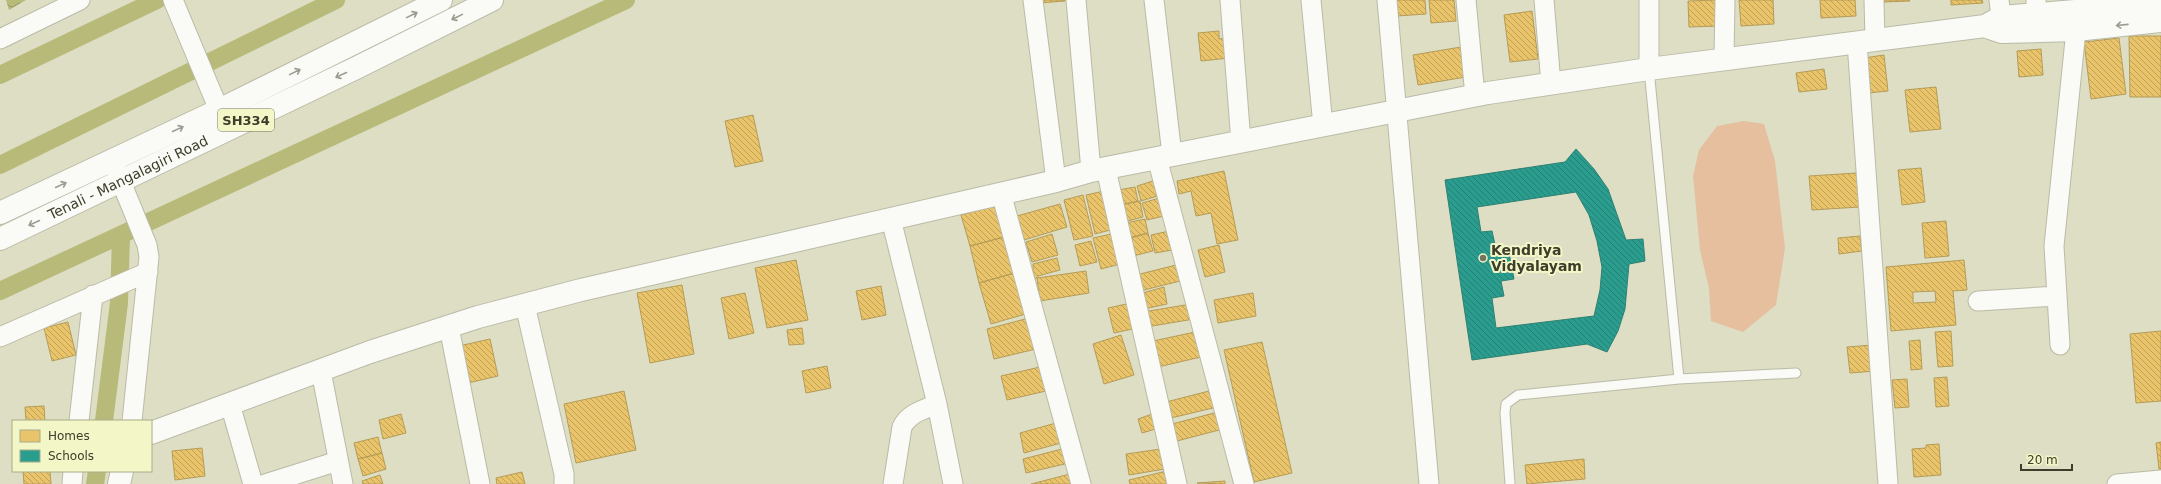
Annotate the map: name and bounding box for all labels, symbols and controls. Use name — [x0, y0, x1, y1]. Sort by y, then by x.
one-way arrow — [405, 11, 417, 18]
one-way arrow — [451, 14, 463, 21]
one-way arrow — [2116, 21, 2129, 29]
one-way arrow — [289, 68, 301, 75]
one-way arrow — [335, 72, 347, 79]
road number: SH334 — [218, 109, 274, 131]
one-way arrow — [172, 125, 184, 132]
street label: Tenali - Mangalagiri Road — [44, 132, 211, 223]
one-way arrow — [54, 181, 66, 188]
one-way arrow — [29, 220, 41, 227]
place label: Kendriya Vidyalayam — [1491, 242, 1582, 274]
marker: Kendriya Vidyalayam — [1478, 253, 1488, 263]
legend — [12, 420, 152, 472]
text: Homes — [48, 429, 90, 443]
scale bar — [2021, 446, 2072, 472]
text: Schools — [48, 449, 94, 463]
text: 20 m — [2027, 453, 2058, 467]

